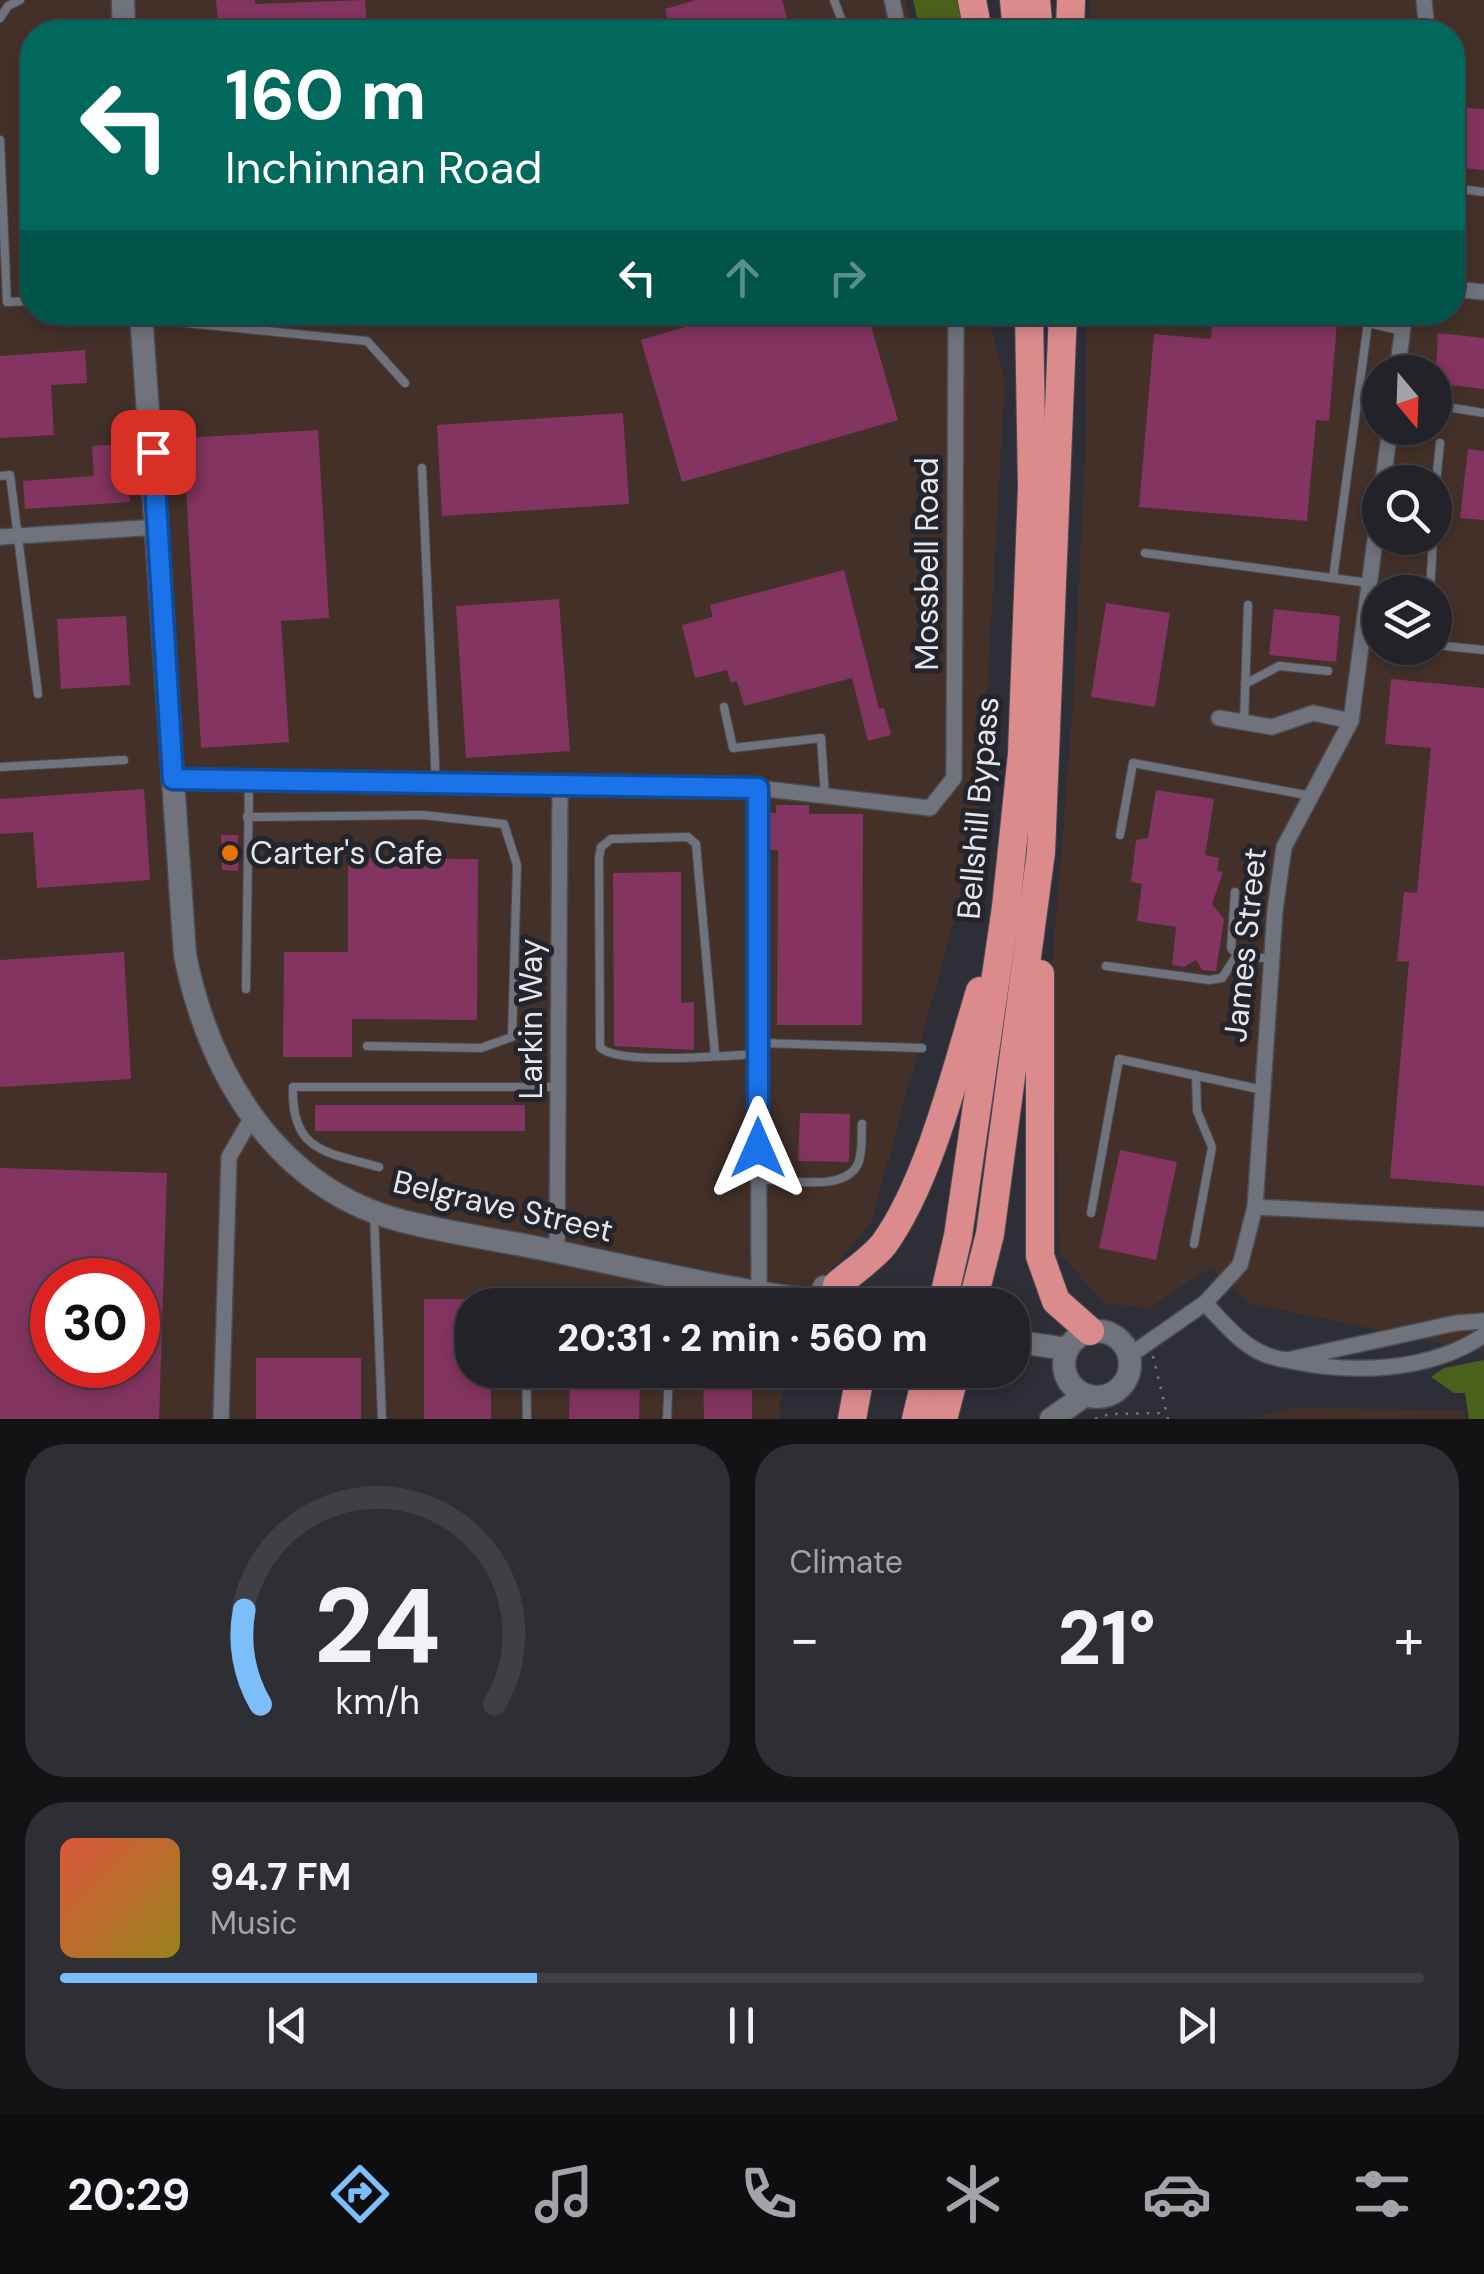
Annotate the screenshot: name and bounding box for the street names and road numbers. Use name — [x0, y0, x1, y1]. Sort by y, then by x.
street label: Mossbell Road — [906, 457, 948, 671]
street label: Bellshill Bypass — [947, 695, 1009, 921]
street label: James Street — [1214, 846, 1276, 1044]
street label: Larkin Way — [510, 938, 552, 1099]
street label: Belgrave Street — [389, 1160, 617, 1252]

